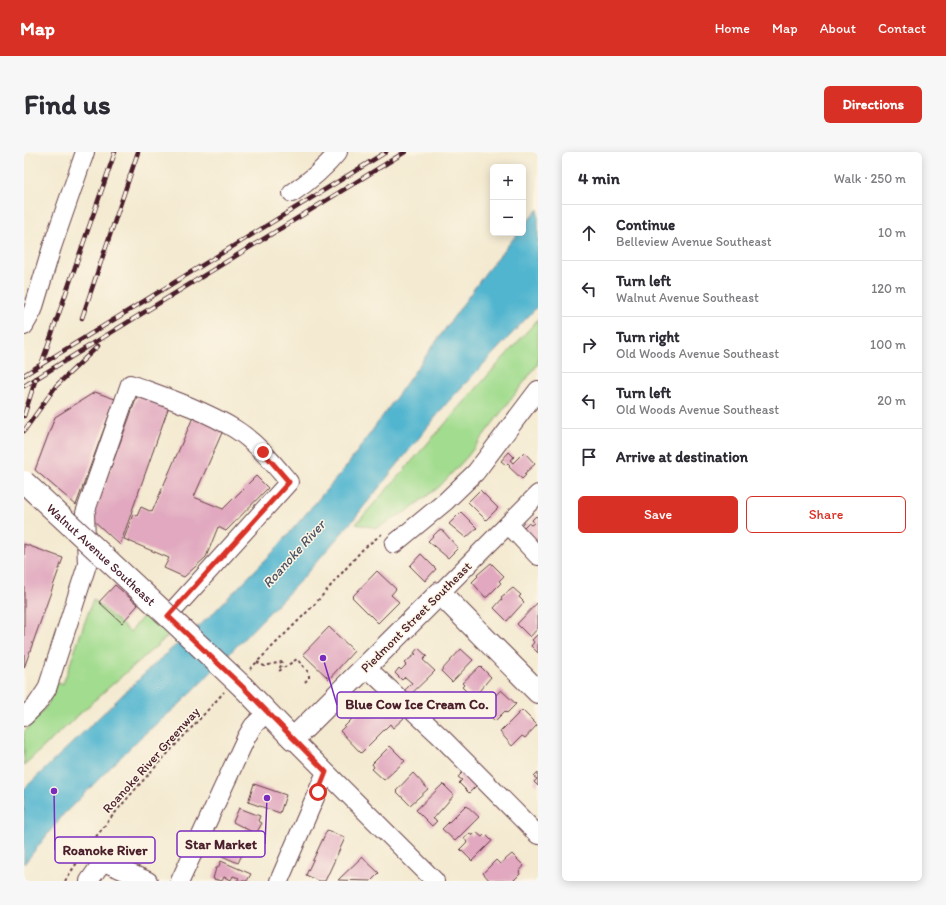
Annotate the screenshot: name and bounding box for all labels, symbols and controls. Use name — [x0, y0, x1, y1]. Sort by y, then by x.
text: Map — [20, 17, 55, 40]
text: Home — [715, 20, 750, 37]
text: Map — [772, 20, 798, 37]
text: About — [820, 20, 856, 37]
text: Contact — [878, 20, 926, 37]
button: Directions — [824, 86, 922, 123]
text: Find us — [24, 87, 111, 121]
map controls — [490, 164, 526, 236]
button: + — [490, 164, 526, 200]
text: 4 min — [578, 168, 620, 188]
text: Walk · 250 m — [834, 171, 906, 186]
button: − — [490, 200, 526, 236]
text: Continue — [616, 216, 675, 234]
icon: ahead — [578, 222, 600, 244]
text: 10 m — [878, 225, 906, 240]
text: Belleview Avenue Southeast — [616, 234, 772, 249]
text: Turn left — [616, 272, 671, 290]
icon: left — [578, 278, 600, 300]
text: 120 m — [871, 281, 906, 296]
text: Walnut Avenue Southeast — [616, 290, 759, 305]
text: Turn right — [616, 328, 680, 346]
icon: right — [578, 334, 600, 356]
text: 100 m — [870, 337, 906, 352]
text: Old Woods Avenue Southeast — [616, 346, 779, 361]
text: Turn left — [616, 384, 671, 402]
icon: left — [578, 390, 600, 412]
text: 20 m — [877, 393, 906, 408]
text: Old Woods Avenue Southeast — [616, 402, 779, 417]
route end — [254, 443, 272, 461]
icon: arrive — [578, 446, 600, 468]
text: Arrive at destination — [616, 448, 748, 466]
button: Save — [578, 496, 738, 533]
button: Share — [746, 496, 906, 533]
street label: Walnut Avenue Southeast — [44, 500, 159, 609]
water label: Roanoke River — [259, 516, 330, 591]
street label: Piedmont Street Southeast — [358, 558, 475, 675]
callout: Blue Cow Ice Cream Co. — [337, 692, 496, 718]
text: Blue Cow Ice Cream Co. — [345, 696, 489, 713]
street label: Roanoke River Greenway — [99, 704, 203, 816]
route start — [309, 783, 327, 801]
callout: Star Market — [177, 831, 265, 857]
text: Star Market — [185, 836, 258, 853]
callout: Roanoke River — [55, 837, 155, 863]
text: Roanoke River — [62, 842, 148, 859]

